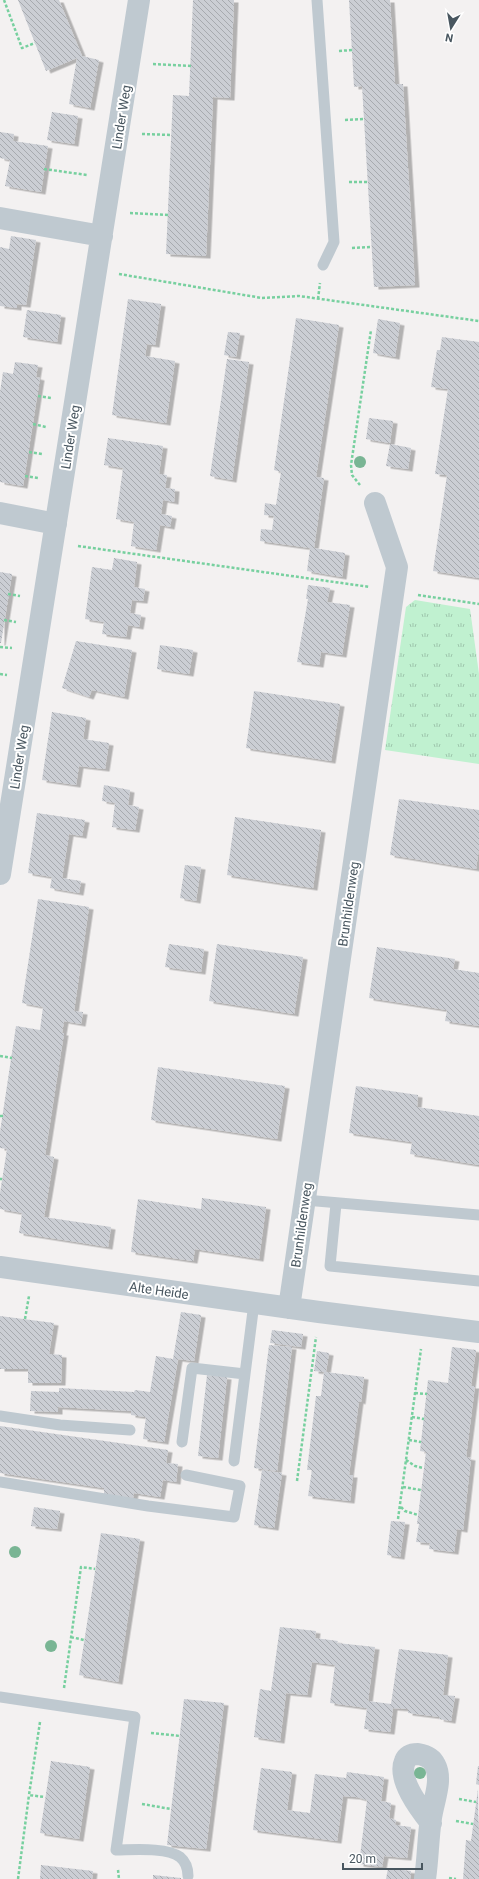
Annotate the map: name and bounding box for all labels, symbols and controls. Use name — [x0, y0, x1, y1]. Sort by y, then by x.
north arrow — [431, 8, 471, 48]
text: N — [444, 30, 454, 44]
street label: Linder Weg — [109, 84, 134, 150]
street label: Linder Weg — [58, 404, 83, 470]
street label: Linder Weg — [7, 724, 32, 790]
street label: Brunhildenweg — [335, 861, 362, 948]
street label: Brunhildenweg — [288, 1182, 315, 1269]
street label: Alte Heide — [128, 1279, 190, 1302]
scale bar — [343, 1845, 422, 1871]
text: 20 m — [349, 1852, 376, 1866]

